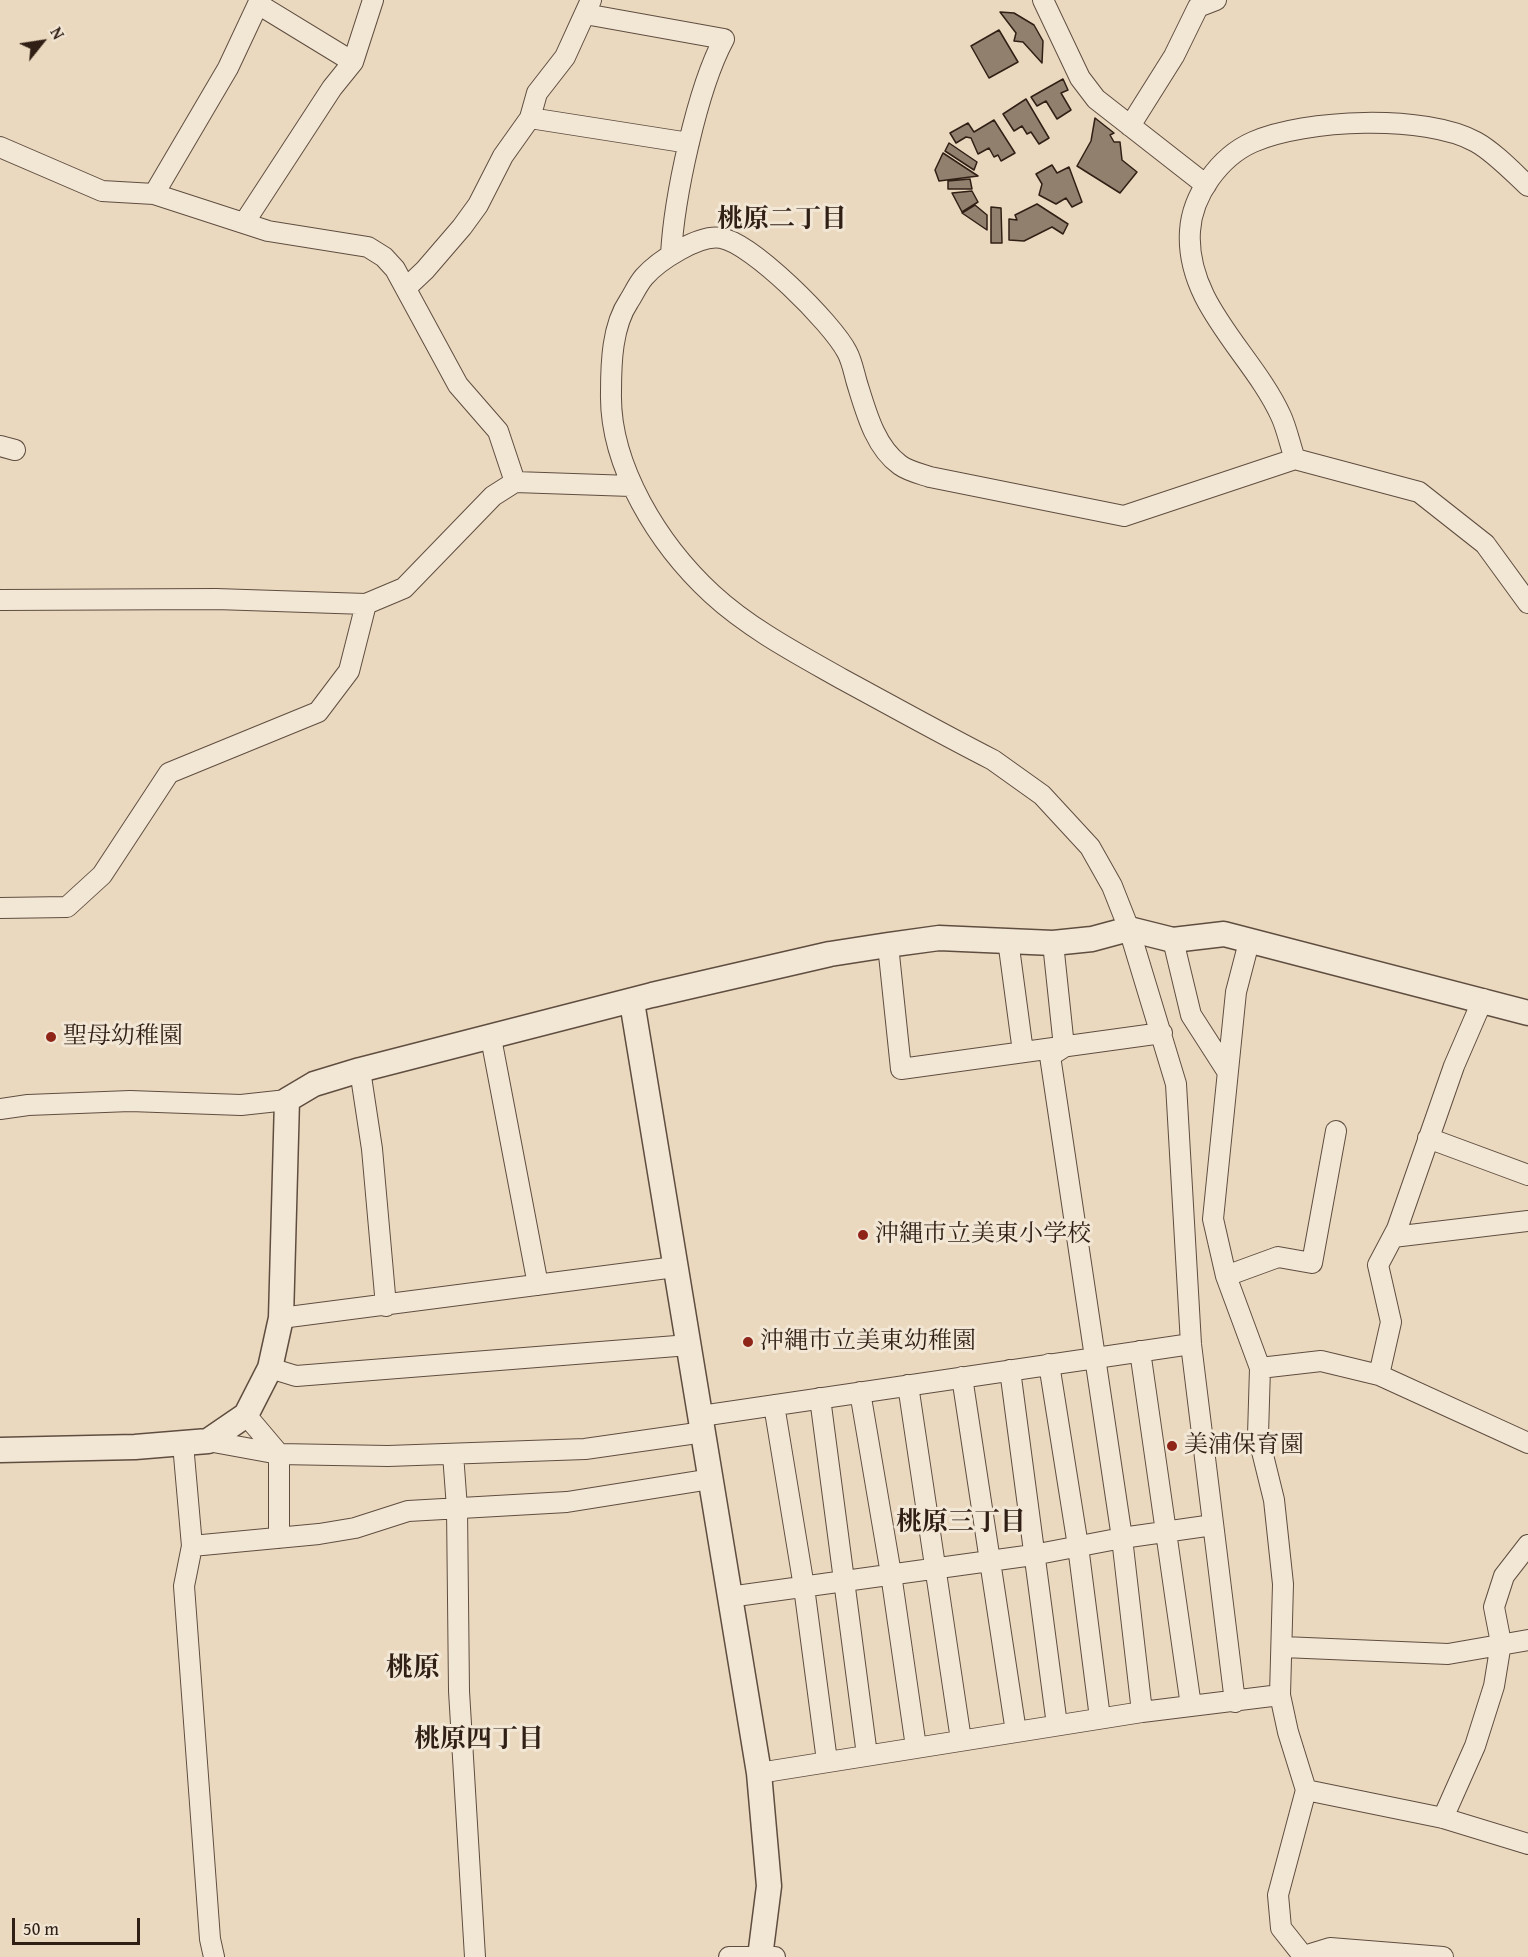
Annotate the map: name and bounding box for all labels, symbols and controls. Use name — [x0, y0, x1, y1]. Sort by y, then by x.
north arrow — [12, 12, 72, 72]
text: N — [45, 22, 71, 44]
district label: 桃原二丁目 — [717, 204, 847, 236]
place label: 聖母幼稚園 — [63, 1023, 183, 1051]
marker: 聖母幼稚園 — [44, 1030, 58, 1044]
place label: 沖縄市立美東小学校 — [875, 1221, 1091, 1249]
marker: 沖縄市立美東小学校 — [856, 1228, 870, 1242]
place label: 沖縄市立美東幼稚園 — [760, 1328, 976, 1356]
marker: 沖縄市立美東幼稚園 — [741, 1335, 755, 1349]
place label: 美浦保育園 — [1184, 1432, 1304, 1460]
marker: 美浦保育園 — [1165, 1439, 1179, 1453]
district label: 桃原三丁目 — [896, 1507, 1026, 1539]
district label: 桃原 — [386, 1653, 440, 1685]
district label: 桃原四丁目 — [414, 1724, 544, 1756]
scale bar — [15, 1906, 142, 1944]
text: 50 m — [23, 1915, 59, 1942]

